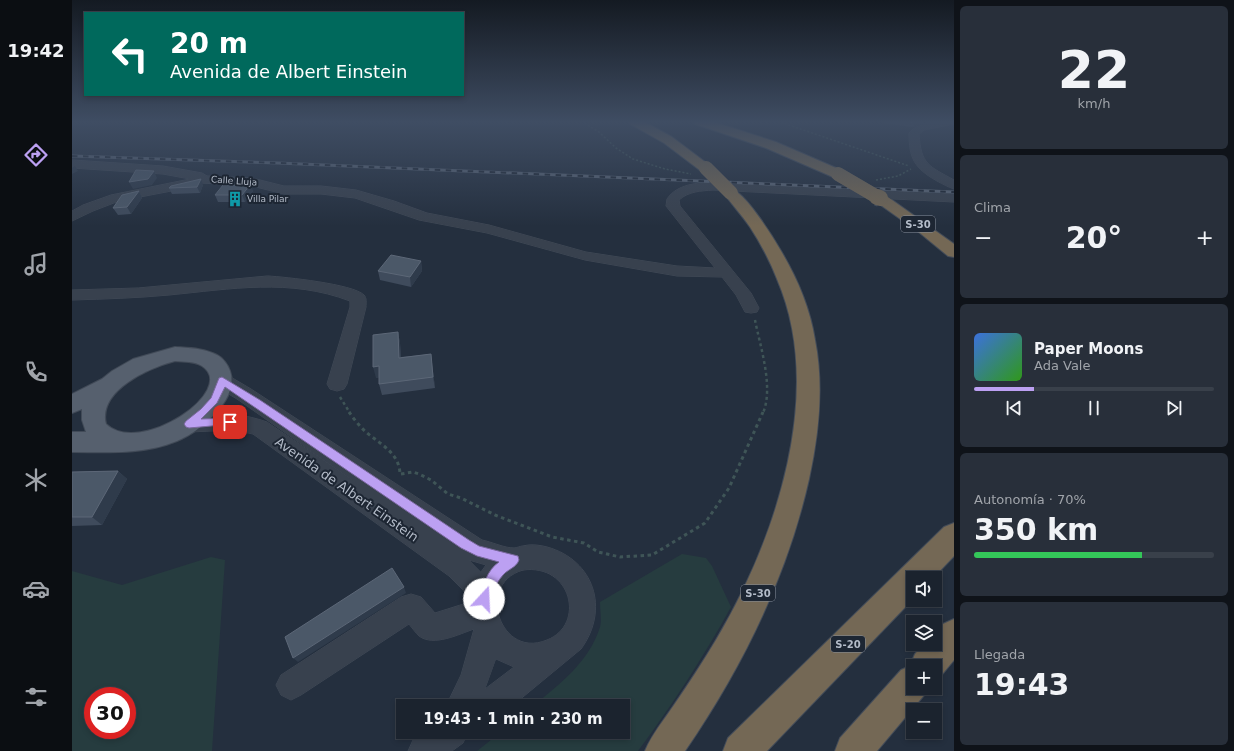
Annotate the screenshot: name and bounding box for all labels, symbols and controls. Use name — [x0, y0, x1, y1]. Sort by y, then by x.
text: 20 m — [170, 27, 248, 60]
icon: left — [104, 28, 156, 80]
text: 19:42 — [7, 40, 65, 61]
text: 22 — [1058, 40, 1130, 100]
text: Avenida de Albert Einstein — [170, 61, 408, 82]
text: km/h — [1078, 96, 1110, 111]
icon: directions — [22, 141, 50, 169]
street label: Calle Lluja — [210, 174, 258, 188]
building icon: Villa Pilar — [226, 190, 244, 208]
place label: Villa Pilar — [247, 194, 289, 204]
text: Clima — [974, 200, 1011, 215]
road number: S-30 — [901, 216, 935, 232]
text: 20° — [1066, 220, 1122, 255]
text: − — [974, 225, 992, 250]
text: + — [1196, 225, 1214, 250]
icon: music — [22, 250, 50, 278]
text: Paper Moons — [1034, 340, 1143, 358]
icon: phone — [22, 358, 50, 386]
text: Ada Vale — [1034, 358, 1090, 373]
icon: previous — [1003, 397, 1025, 419]
icon: pause — [1083, 397, 1105, 419]
icon: next — [1163, 397, 1185, 419]
pin — [213, 405, 247, 439]
icon: arrive — [219, 411, 241, 433]
street label: Avenida de Albert Einstein — [272, 434, 421, 545]
icon: climate — [22, 466, 50, 494]
text: Autonomía · 70% — [974, 492, 1086, 507]
text: 350 km — [974, 512, 1098, 547]
map controls — [906, 571, 942, 739]
button: sound — [906, 571, 942, 607]
icon: car — [22, 575, 50, 603]
position arrow — [463, 578, 505, 620]
road number: S-30 — [741, 585, 775, 601]
button: layers — [906, 615, 942, 651]
road number: S-20 — [831, 636, 865, 652]
text: Llegada — [974, 647, 1025, 662]
button: + — [906, 659, 942, 695]
text: 19:43 — [974, 667, 1070, 702]
icon: filters — [22, 683, 50, 711]
speed limit sign: 30 — [84, 687, 136, 739]
button: − — [906, 703, 942, 739]
text: 19:43 · 1 min · 230 m — [423, 710, 603, 728]

